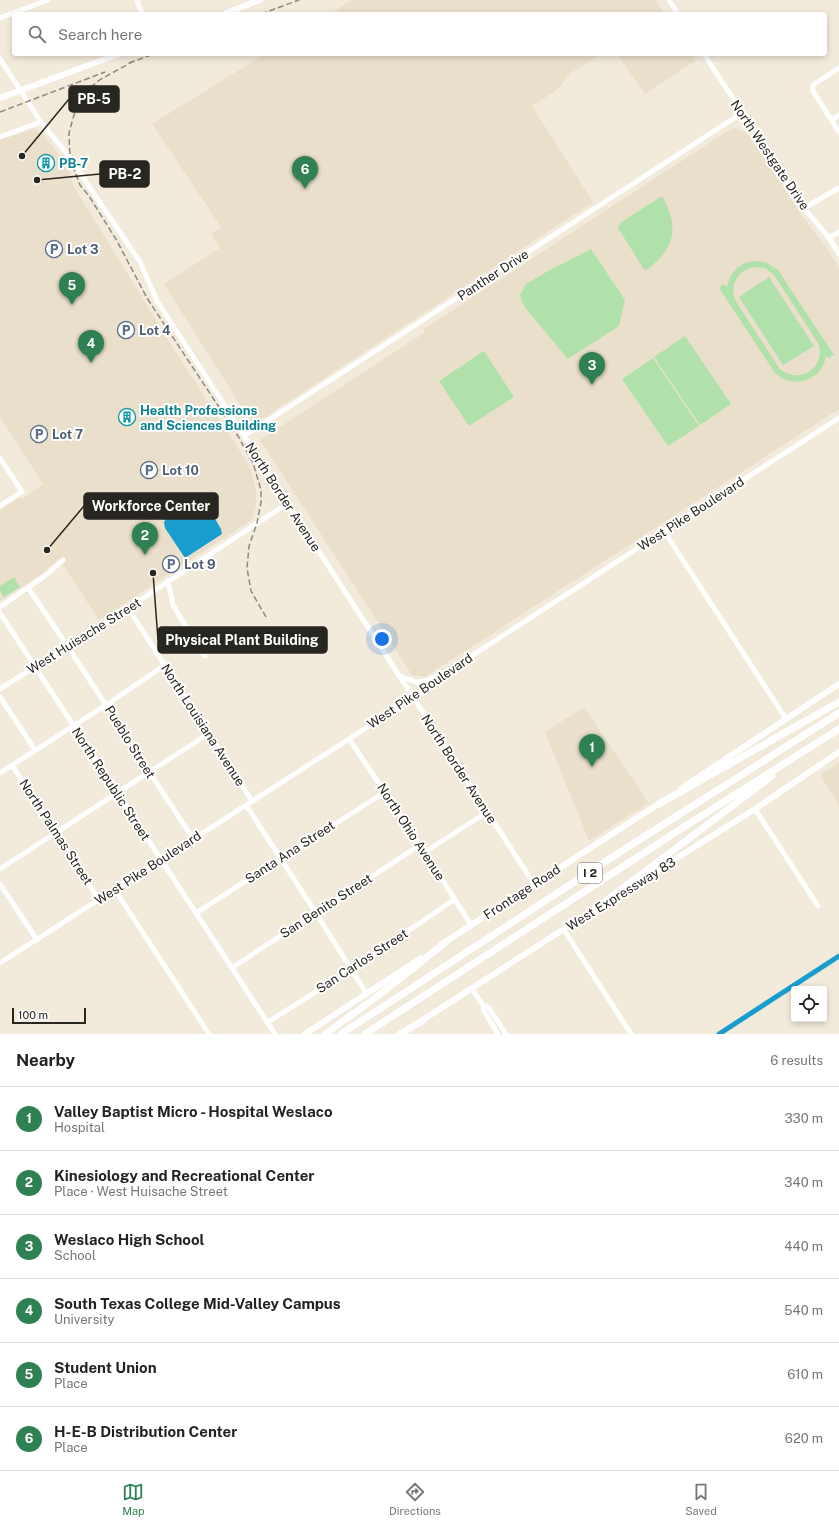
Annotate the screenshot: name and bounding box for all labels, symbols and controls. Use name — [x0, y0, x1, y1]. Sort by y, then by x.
search box — [12, 12, 827, 56]
icon: search — [26, 23, 48, 45]
text: Search here — [58, 26, 142, 43]
callout: PB-5 — [69, 86, 119, 112]
text: PB-5 — [77, 91, 111, 107]
street label: North Westgate Drive — [728, 97, 812, 213]
building icon: PB-7 — [36, 153, 56, 173]
place label: PB-7 — [59, 156, 88, 171]
pin: 6 — [292, 156, 318, 189]
callout: PB-2 — [100, 161, 149, 187]
text: PB-2 — [108, 166, 142, 182]
parking icon: Lot 3 — [44, 239, 64, 259]
place label: Lot 3 — [67, 242, 99, 257]
street label: Panther Drive — [455, 246, 531, 304]
pin: 5 — [59, 272, 85, 305]
parking icon: Lot 4 — [116, 320, 136, 340]
place label: Lot 4 — [139, 323, 171, 338]
pin: 4 — [78, 330, 104, 363]
pin: 3 — [579, 352, 605, 385]
place label: Health Professions and Sciences Building — [140, 403, 276, 433]
building icon: Health Professions and Sciences Building — [117, 407, 137, 427]
parking icon: Lot 7 — [29, 424, 49, 444]
place label: Lot 7 — [52, 427, 83, 442]
street label: North Border Avenue — [242, 440, 324, 554]
parking icon: Lot 10 — [139, 460, 159, 480]
place label: Lot 10 — [162, 463, 199, 478]
street label: West Pike Boulevard — [635, 474, 747, 554]
callout: Workforce Center — [84, 493, 218, 519]
text: Workforce Center — [92, 498, 211, 514]
pin: 2 — [132, 522, 158, 555]
parking icon: Lot 9 — [161, 554, 181, 574]
place label: Lot 9 — [184, 557, 216, 572]
street label: West Huisache Street — [24, 595, 144, 677]
callout: Physical Plant Building — [158, 627, 327, 653]
your location — [372, 629, 392, 649]
text: Physical Plant Building — [165, 632, 319, 648]
street label: West Pike Boulevard — [365, 650, 475, 732]
street label: North Louisiana Avenue — [158, 661, 248, 789]
street label: Pueblo Street — [102, 703, 158, 781]
street label: North Border Avenue — [418, 712, 500, 826]
street label: North Republic Street — [69, 725, 153, 843]
pin: 1 — [579, 734, 605, 767]
street label: North Palmas Street — [16, 776, 96, 888]
street label: North Ohio Avenue — [374, 781, 448, 883]
street label: Santa Ana Street — [243, 818, 337, 886]
street label: West Pike Boulevard — [92, 828, 204, 908]
street label: West Expressway 83 — [564, 854, 678, 934]
street label: Frontage Road — [481, 862, 563, 922]
road number: I 2 — [578, 863, 602, 883]
street label: San Benito Street — [277, 871, 375, 941]
street label: San Carlos Street — [313, 926, 411, 996]
map controls — [791, 986, 827, 1022]
button: locate — [791, 986, 827, 1022]
scale bar — [12, 1006, 86, 1025]
text: 100 m — [18, 1009, 48, 1021]
text: Nearby — [16, 1050, 75, 1070]
text: 6 results — [770, 1053, 823, 1068]
text: Valley Baptist Micro - Hospital Weslaco — [54, 1103, 333, 1120]
text: 1 — [26, 1111, 32, 1126]
text: 330 m — [784, 1111, 823, 1126]
text: Hospital — [54, 1120, 105, 1135]
text: Kinesiology and Recreational Center — [54, 1167, 314, 1184]
text: 2 — [25, 1175, 33, 1190]
text: 340 m — [784, 1175, 823, 1190]
text: Place · West Huisache Street — [54, 1184, 228, 1199]
text: Weslaco High School — [54, 1231, 204, 1248]
text: 3 — [25, 1239, 33, 1254]
text: 440 m — [784, 1239, 823, 1254]
text: School — [54, 1248, 96, 1263]
text: South Texas College Mid-Valley Campus — [54, 1295, 341, 1312]
text: 4 — [25, 1303, 33, 1318]
text: 540 m — [784, 1303, 823, 1318]
text: University — [54, 1312, 114, 1327]
text: Student Union — [54, 1359, 157, 1376]
text: 5 — [25, 1367, 33, 1382]
text: 610 m — [787, 1367, 823, 1382]
text: Place — [54, 1376, 88, 1391]
text: H-E-B Distribution Center — [54, 1423, 237, 1440]
text: 6 — [25, 1431, 33, 1446]
text: 620 m — [785, 1431, 823, 1446]
text: Place — [54, 1440, 88, 1455]
tab: Map — [122, 1481, 145, 1517]
tab: Directions — [389, 1481, 441, 1517]
tab: Saved — [685, 1481, 717, 1517]

